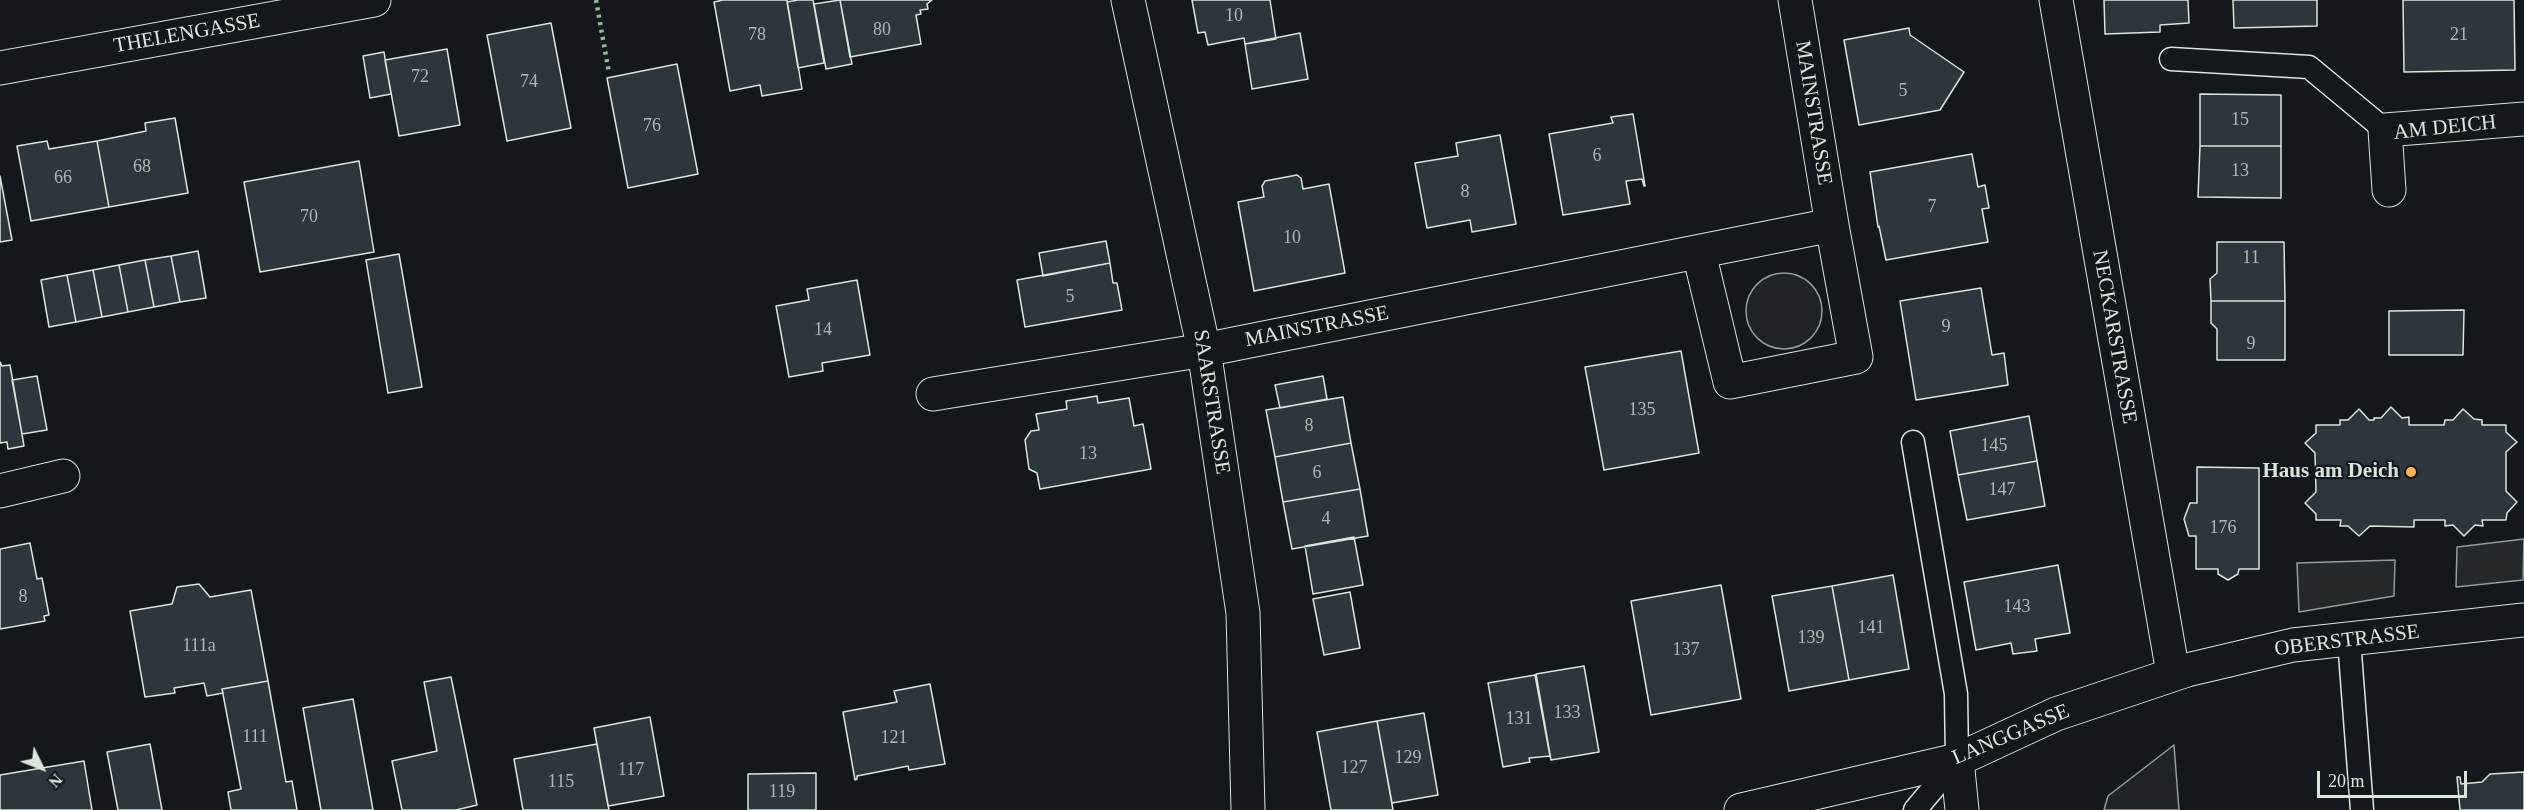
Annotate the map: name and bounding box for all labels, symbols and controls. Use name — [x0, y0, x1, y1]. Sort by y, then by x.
house number: 10 — [1225, 5, 1243, 27]
street label: THELENGASSE — [112, 9, 262, 59]
house number: 80 — [873, 19, 891, 41]
house number: 78 — [748, 24, 766, 46]
house number: 21 — [2450, 24, 2468, 46]
street label: MAINSTRASSE — [1789, 39, 1837, 187]
house number: 72 — [411, 66, 429, 88]
house number: 74 — [520, 71, 538, 93]
house number: 5 — [1898, 80, 1908, 102]
house number: 15 — [2231, 109, 2249, 131]
street label: AM DEICH — [2392, 110, 2498, 146]
house number: 76 — [643, 115, 661, 137]
house number: 6 — [1592, 145, 1602, 167]
house number: 68 — [133, 156, 151, 178]
house number: 13 — [2231, 160, 2249, 182]
house number: 66 — [54, 167, 72, 189]
house number: 8 — [1460, 181, 1470, 203]
house number: 7 — [1928, 196, 1936, 218]
house number: 70 — [300, 206, 318, 228]
house number: 10 — [1283, 227, 1301, 249]
house number: 11 — [2242, 247, 2260, 269]
street label: NECKARSTRASSE — [2086, 248, 2142, 426]
house number: 5 — [1066, 286, 1074, 308]
street label: MAINSTRASSE — [1243, 301, 1391, 353]
house number: 9 — [1942, 316, 1950, 338]
house number: 14 — [814, 319, 832, 341]
street label: SAARSTRASSE — [1187, 328, 1235, 476]
house number: 9 — [2246, 333, 2256, 355]
house number: 135 — [1628, 399, 1656, 421]
house number: 8 — [1304, 415, 1314, 437]
house number: 145 — [1980, 435, 2008, 457]
house number: 13 — [1079, 443, 1097, 465]
place label: Haus am Deich — [2262, 459, 2399, 485]
house number: 6 — [1312, 462, 1322, 484]
marker: Haus am Deich — [2404, 465, 2418, 479]
house number: 147 — [1988, 479, 2016, 501]
house number: 4 — [1322, 508, 1330, 530]
house number: 176 — [2210, 517, 2236, 539]
house number: 8 — [18, 586, 28, 608]
house number: 143 — [2004, 596, 2030, 618]
house number: 141 — [1858, 617, 1884, 639]
street label: OBERSTRASSE — [2273, 620, 2421, 662]
house number: 139 — [1798, 627, 1824, 649]
house number: 111a — [182, 635, 216, 657]
house number: 137 — [1672, 639, 1700, 661]
street label: LANGGASSE — [1949, 699, 2073, 771]
house number: 133 — [1554, 702, 1580, 724]
house number: 131 — [1506, 708, 1532, 730]
house number: 111 — [242, 726, 268, 748]
house number: 121 — [880, 727, 908, 749]
north arrow — [12, 738, 72, 798]
house number: 129 — [1394, 747, 1422, 769]
house number: 127 — [1340, 757, 1368, 779]
house number: 117 — [618, 759, 644, 781]
scale bar — [2320, 759, 2470, 797]
text: N — [45, 771, 66, 791]
house number: 115 — [548, 771, 574, 793]
text: 20 m — [2328, 771, 2365, 791]
house number: 119 — [769, 781, 795, 803]

